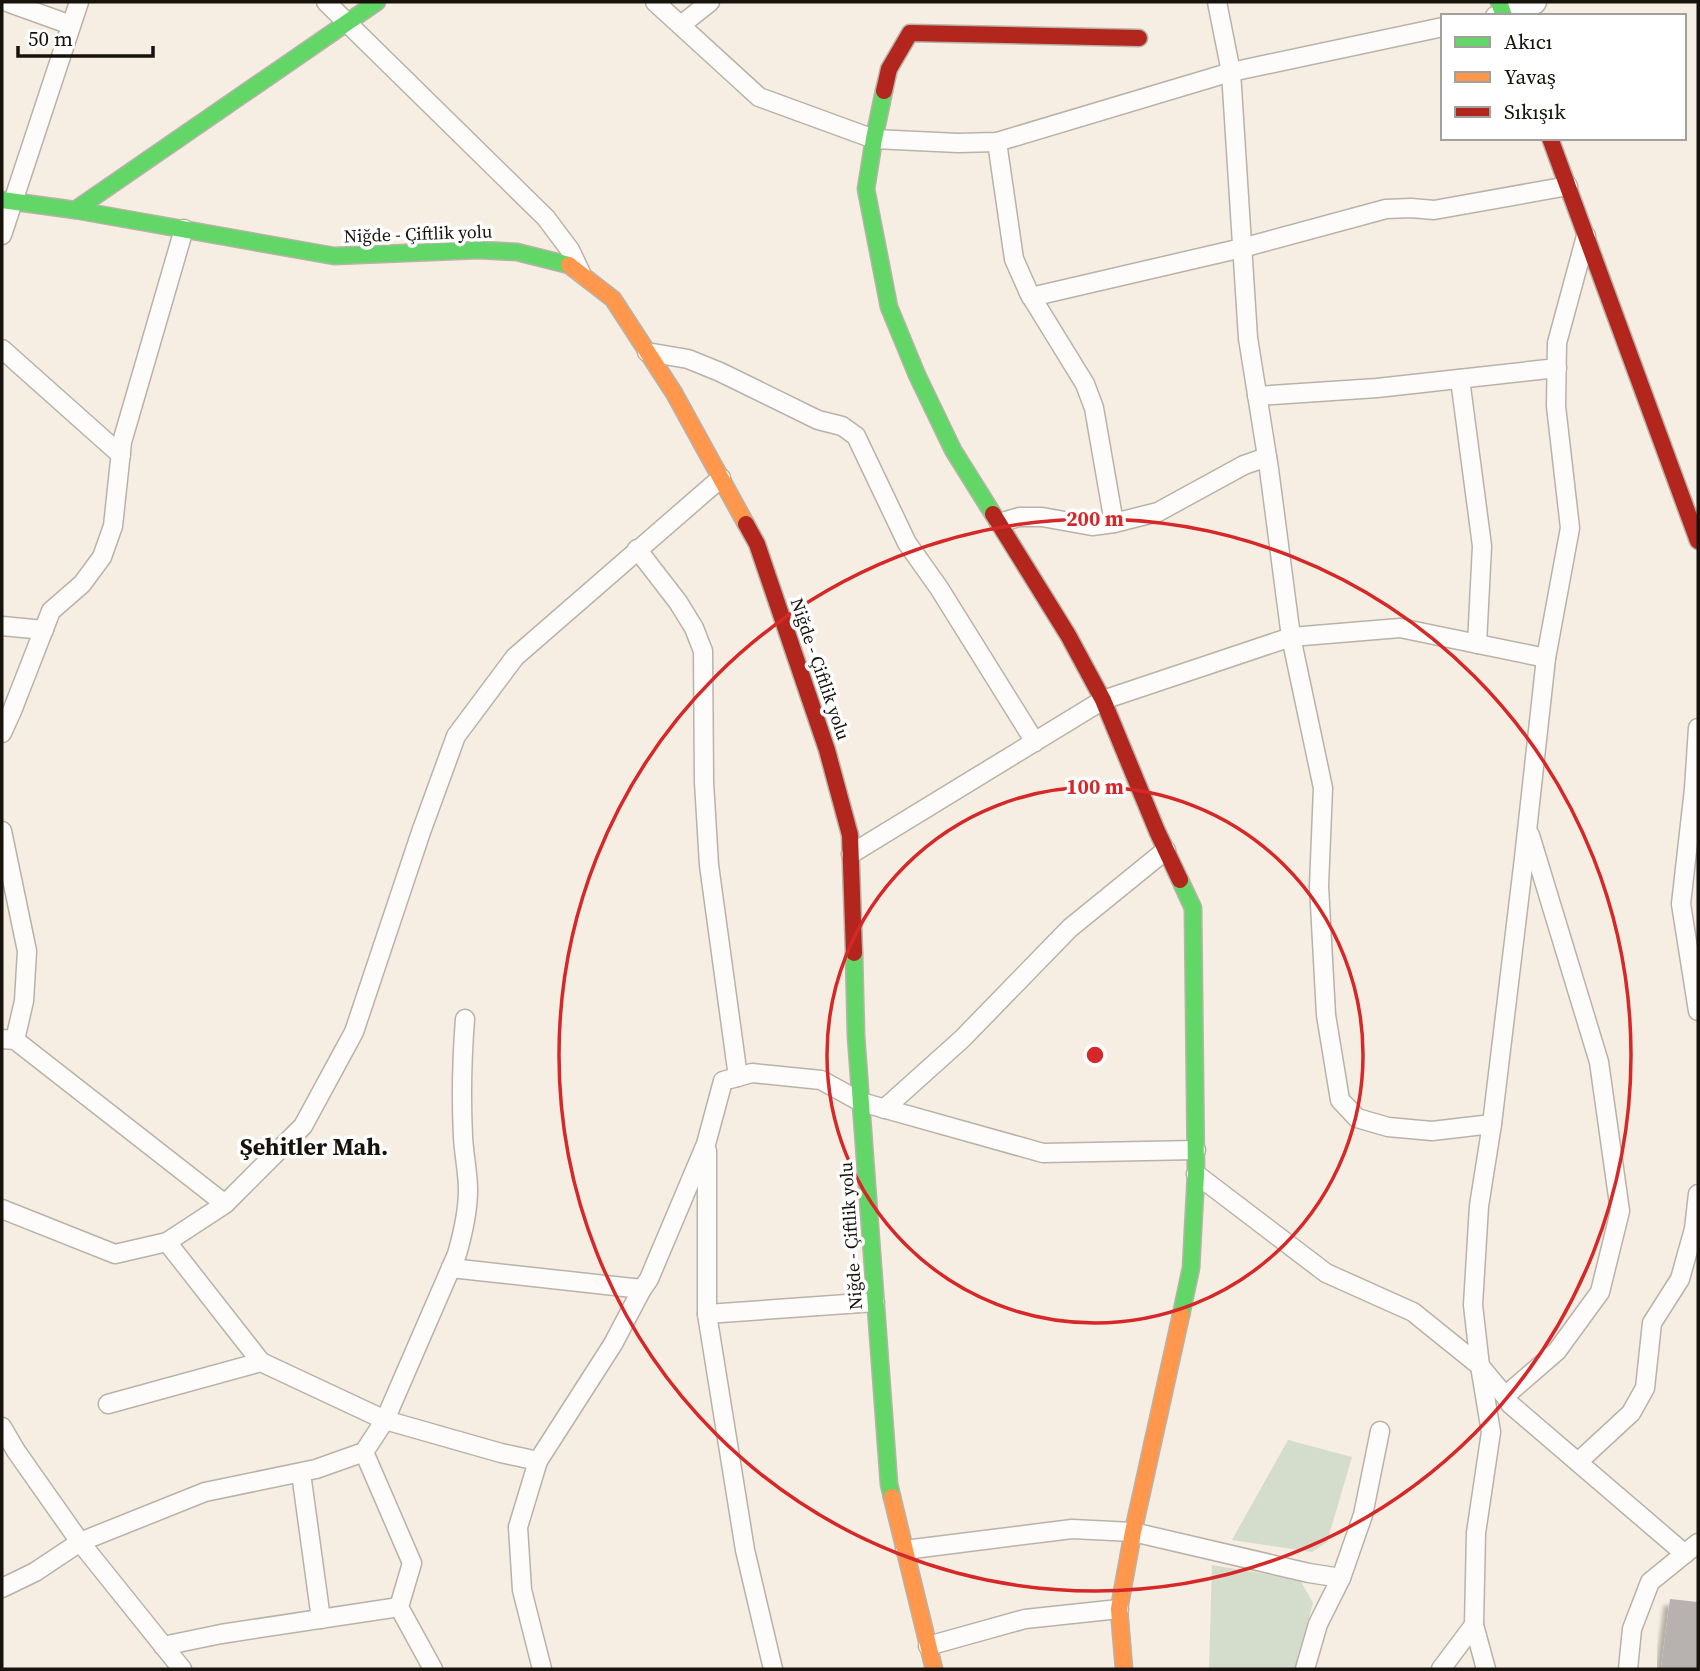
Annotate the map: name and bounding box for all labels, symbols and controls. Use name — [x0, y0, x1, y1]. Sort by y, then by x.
scale bar — [18, 14, 152, 58]
legend — [1441, 14, 1686, 140]
text: 50 m — [28, 24, 73, 53]
text: Akıcı — [1504, 27, 1552, 56]
text: Yavaş — [1504, 62, 1556, 91]
text: Sıkışık — [1504, 97, 1566, 126]
street label: Niğde - Çiftlik yolu — [343, 218, 493, 249]
text: 200 m — [1066, 504, 1124, 533]
street label: Niğde - Çiftlik yolu — [784, 595, 856, 743]
text: 100 m — [1066, 772, 1124, 801]
centre of rings — [1083, 1043, 1107, 1067]
district label: Şehitler Mah. — [240, 1130, 388, 1163]
street label: Niğde - Çiftlik yolu — [833, 1161, 868, 1311]

